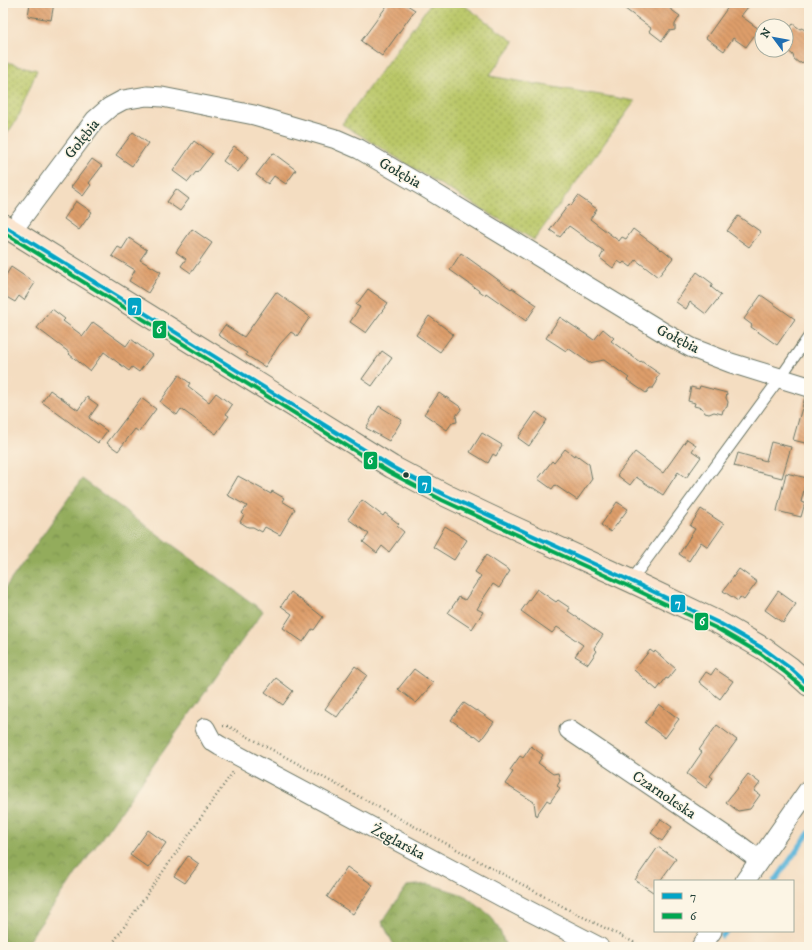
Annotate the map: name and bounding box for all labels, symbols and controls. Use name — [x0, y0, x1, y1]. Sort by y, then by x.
north arrow — [754, 18, 794, 58]
text: N — [758, 26, 775, 41]
street label: Gołębia — [60, 115, 104, 163]
street label: Gołębia — [375, 153, 425, 193]
line badge: 7 — [127, 297, 142, 316]
text: 7 — [132, 301, 138, 315]
line badge: 6 — [152, 320, 167, 339]
street label: Gołębia — [653, 320, 703, 358]
text: 6 — [156, 323, 163, 337]
line badge: 6 — [363, 451, 378, 470]
text: 6 — [367, 454, 374, 468]
unlabelled marker — [401, 470, 411, 480]
line badge: 7 — [417, 475, 432, 494]
text: 7 — [422, 478, 428, 492]
line badge: 7 — [670, 594, 686, 613]
text: 7 — [675, 597, 681, 611]
line badge: 6 — [694, 612, 709, 631]
text: 6 — [699, 615, 706, 629]
street label: Czarnoleska — [628, 767, 700, 824]
street label: Żeglarska — [368, 820, 429, 864]
legend — [654, 880, 794, 932]
text: 7 — [690, 889, 696, 904]
text: 6 — [690, 909, 697, 924]

